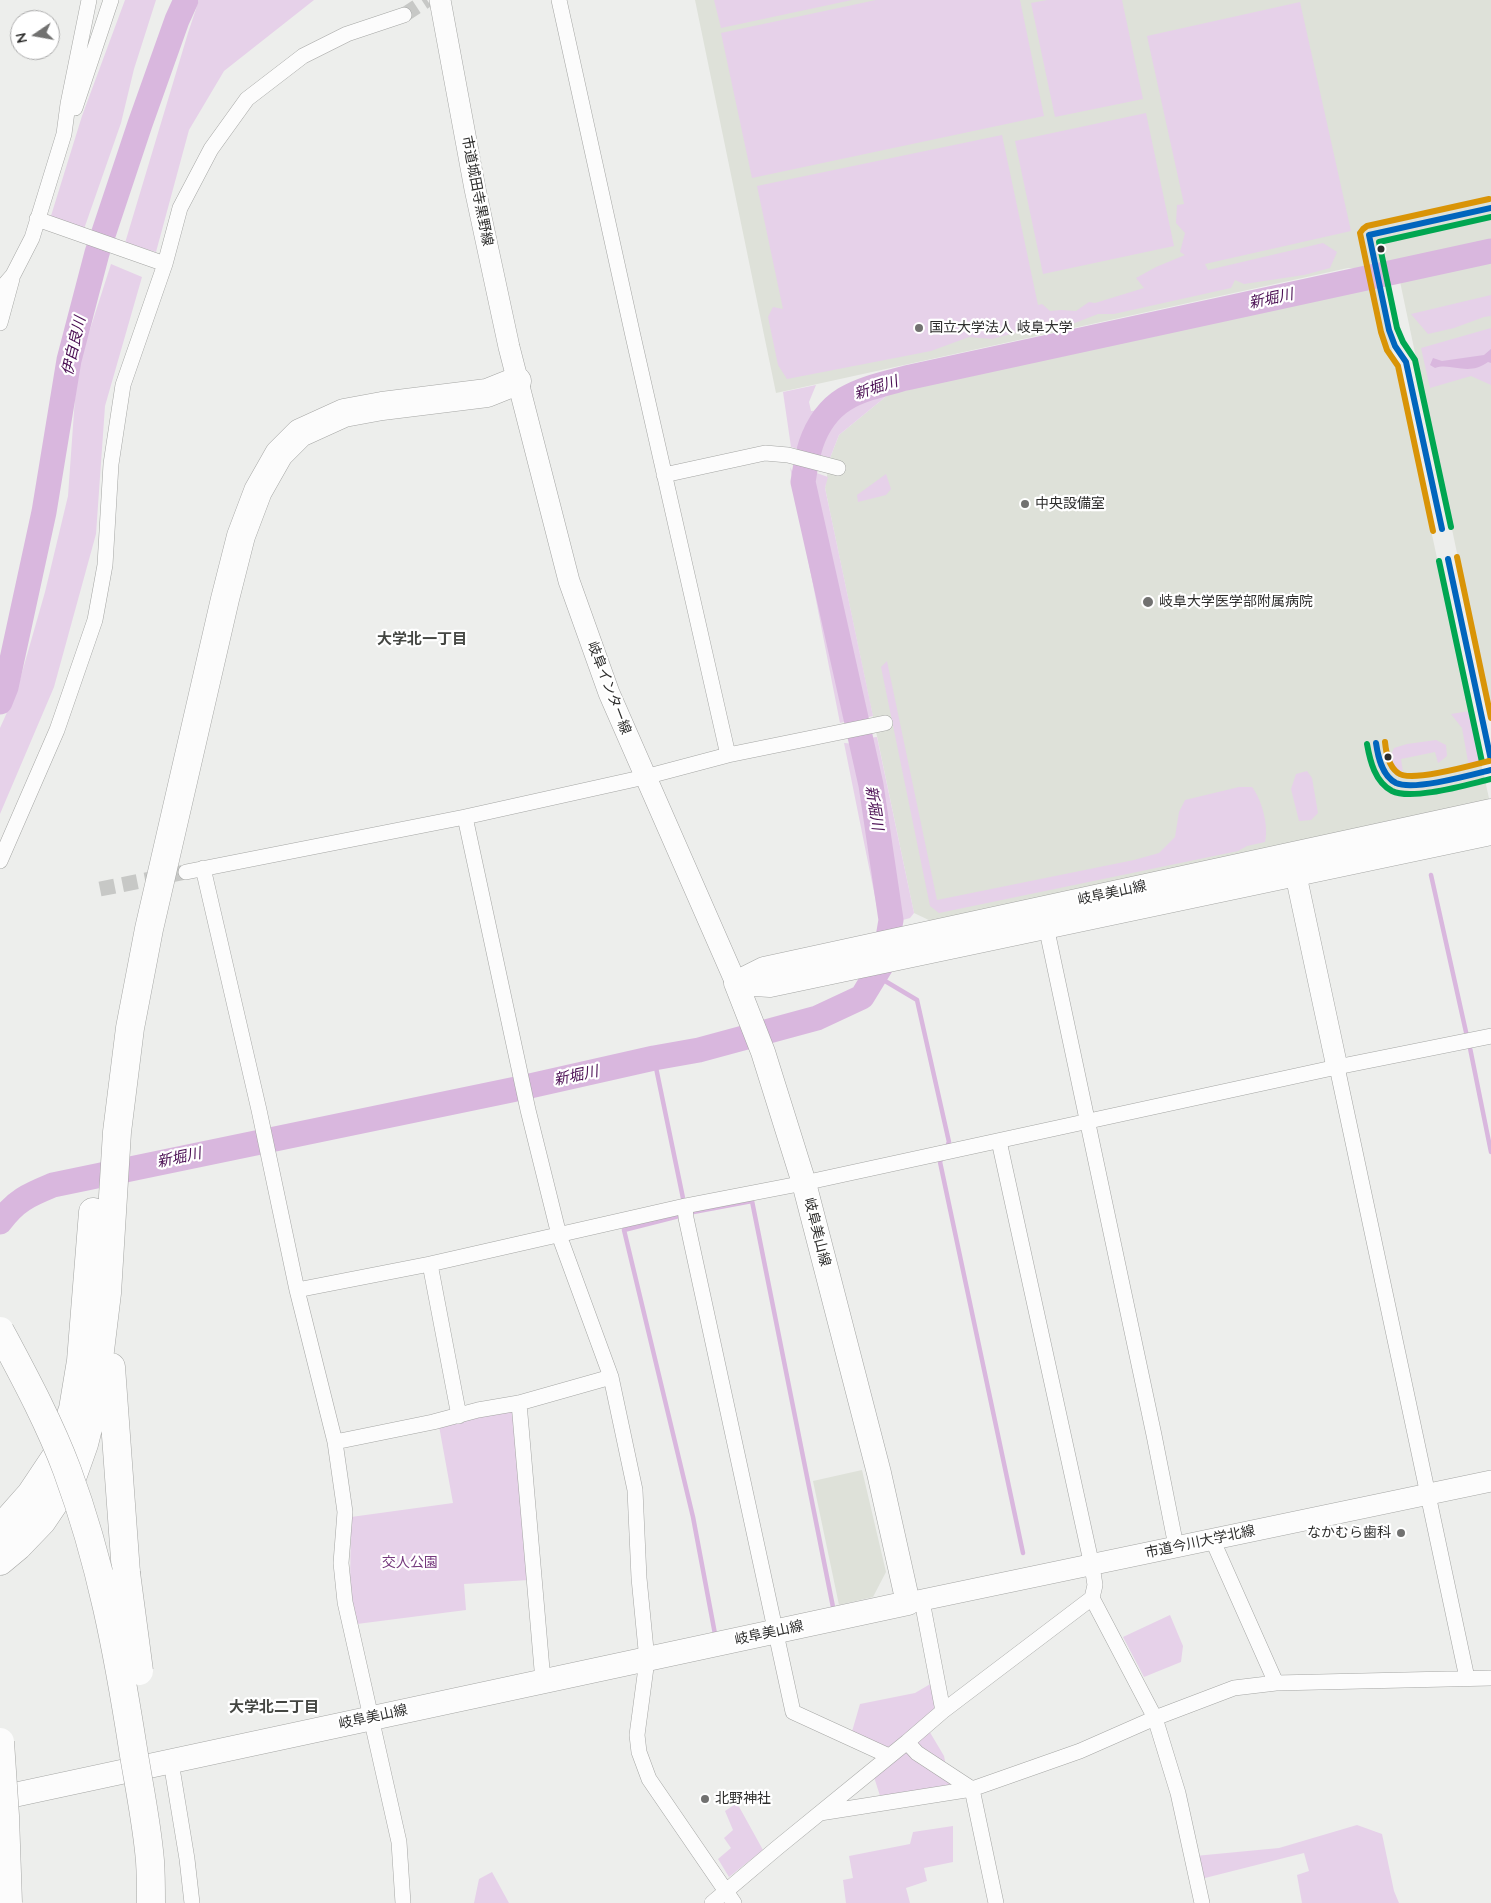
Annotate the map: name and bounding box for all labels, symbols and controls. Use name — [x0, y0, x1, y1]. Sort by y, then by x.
north arrow — [10, 10, 60, 60]
text: N — [11, 31, 31, 45]
street label: 市道城田寺黒野線 — [458, 134, 496, 248]
unlabelled marker — [1376, 244, 1386, 254]
water label: 新堀川 — [1247, 286, 1295, 312]
water label: 伊自良川 — [58, 315, 90, 377]
place label: 国立大学法人 岐阜大学 — [929, 320, 1073, 336]
marker: 国立大学法人 岐阜大学 — [913, 322, 925, 334]
water label: 新堀川 — [852, 372, 900, 404]
place label: 中央設備室 — [1035, 496, 1105, 512]
marker: 中央設備室 — [1019, 498, 1031, 510]
place label: 岐阜大学医学部附属病院 — [1159, 594, 1313, 610]
marker: 岐阜大学医学部附属病院 — [1141, 595, 1155, 609]
district label: 大学北一丁目 — [377, 630, 467, 648]
street label: 岐阜インター線 — [584, 639, 634, 737]
unlabelled marker — [1383, 752, 1393, 762]
water label: 新堀川 — [862, 784, 886, 832]
street label: 岐阜美山線 — [1076, 878, 1148, 908]
water label: 新堀川 — [552, 1063, 600, 1089]
water label: 新堀川 — [155, 1145, 203, 1171]
street label: 岐阜美山線 — [800, 1196, 834, 1268]
street label: 市道今川大学北線 — [1143, 1522, 1257, 1562]
place label: なかむら歯科 — [1307, 1525, 1391, 1541]
marker: なかむら歯科 — [1395, 1527, 1407, 1539]
park label: 交人公園 — [382, 1555, 438, 1571]
street label: 岐阜美山線 — [733, 1618, 805, 1648]
district label: 大学北二丁目 — [229, 1698, 319, 1716]
street label: 岐阜美山線 — [337, 1702, 409, 1732]
place label: 北野神社 — [715, 1791, 771, 1807]
marker: 北野神社 — [699, 1793, 711, 1805]

